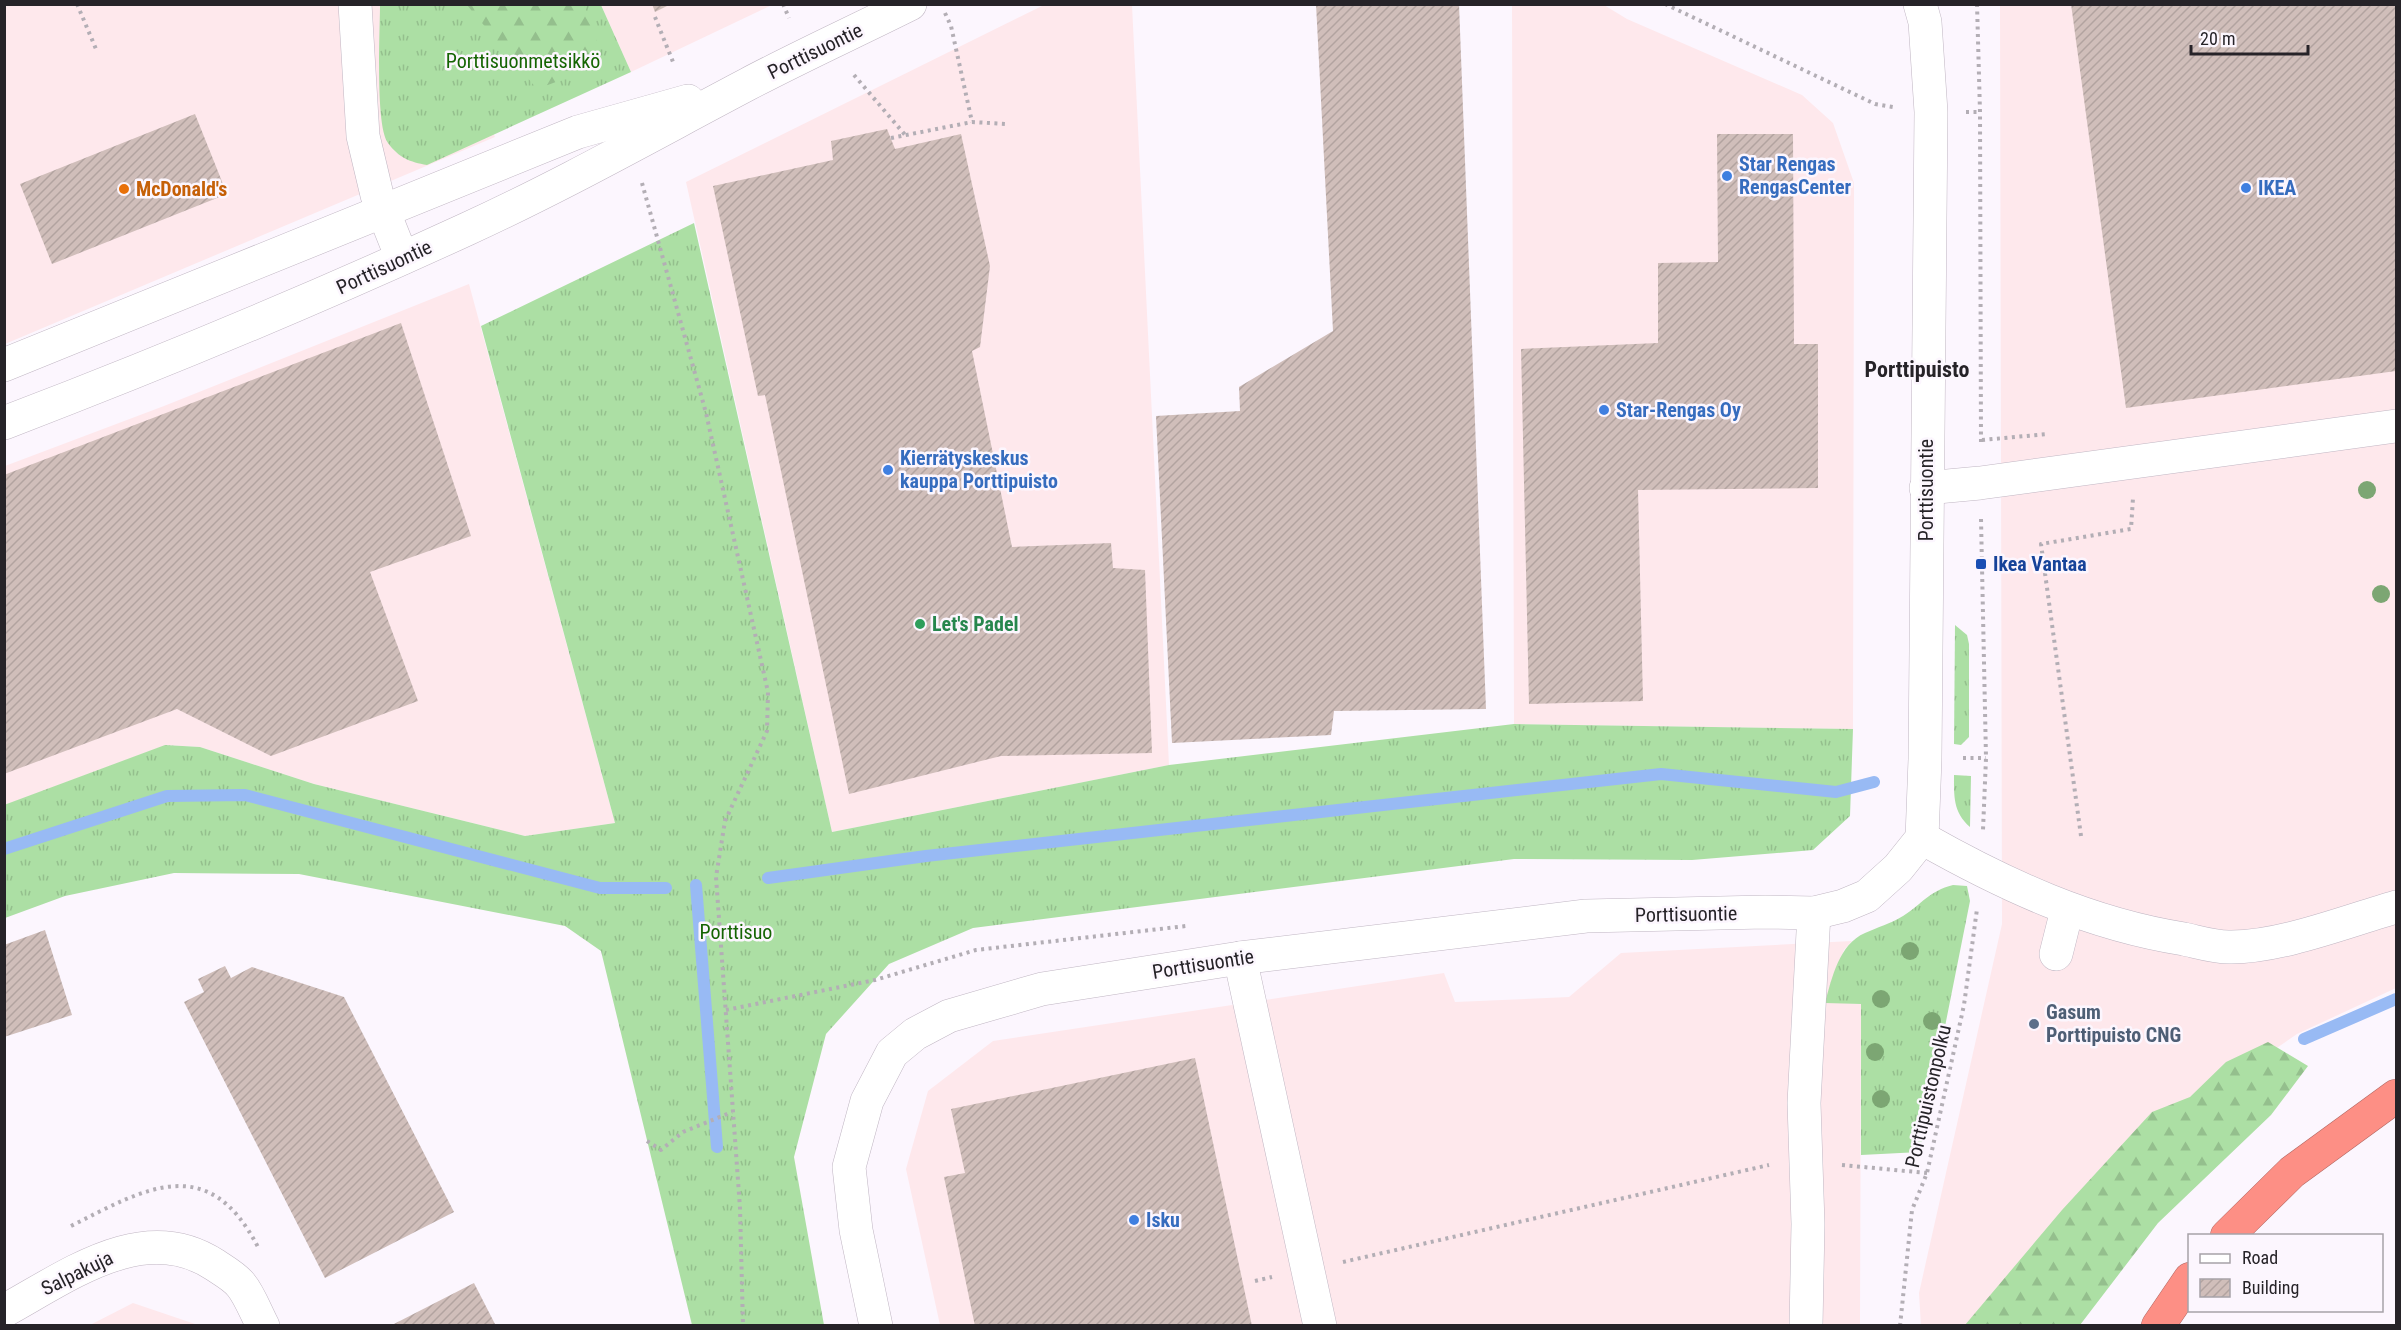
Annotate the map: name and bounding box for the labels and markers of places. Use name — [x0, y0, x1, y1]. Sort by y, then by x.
place label: Star Rengas RengasCenter — [1739, 152, 1852, 199]
marker: Star Rengas RengasCenter — [1720, 169, 1734, 183]
place label: IKEA — [2258, 176, 2296, 200]
place label: McDonald's — [136, 177, 227, 201]
marker: IKEA — [2239, 181, 2253, 195]
marker: McDonald's — [117, 182, 131, 196]
place label: Star-Rengas Oy — [1616, 398, 1741, 422]
marker: Star-Rengas Oy — [1597, 403, 1611, 417]
place label: Kierrätyskeskus kauppa Porttipuisto — [900, 446, 1058, 493]
marker: Kierrätyskeskus kauppa Porttipuisto — [881, 463, 895, 477]
place label: Ikea Vantaa — [1993, 552, 2087, 576]
marker: Ikea Vantaa — [1974, 557, 1988, 571]
place label: Let's Padel — [932, 612, 1019, 636]
marker: Let's Padel — [913, 617, 927, 631]
place label: Gasum Porttipuisto CNG — [2046, 1000, 2181, 1047]
marker: Gasum Porttipuisto CNG — [2027, 1017, 2041, 1031]
place label: Isku — [1146, 1208, 1180, 1232]
marker: Isku — [1127, 1213, 1141, 1227]

